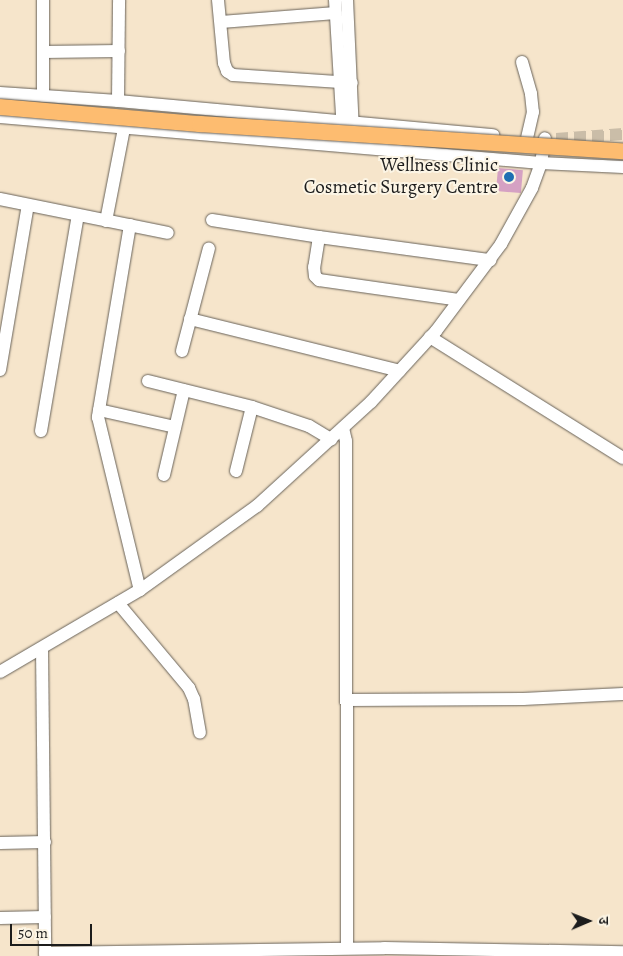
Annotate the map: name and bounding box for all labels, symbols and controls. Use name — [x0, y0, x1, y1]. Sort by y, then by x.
place label: Wellness Clinic Cosmetic Surgery Centre — [304, 155, 498, 199]
marker: Wellness Clinic Cosmetic Surgery Centre — [502, 170, 516, 184]
north arrow — [563, 896, 613, 946]
scale bar — [12, 914, 95, 946]
text: उ — [594, 917, 613, 924]
text: 50 m — [18, 923, 48, 943]

